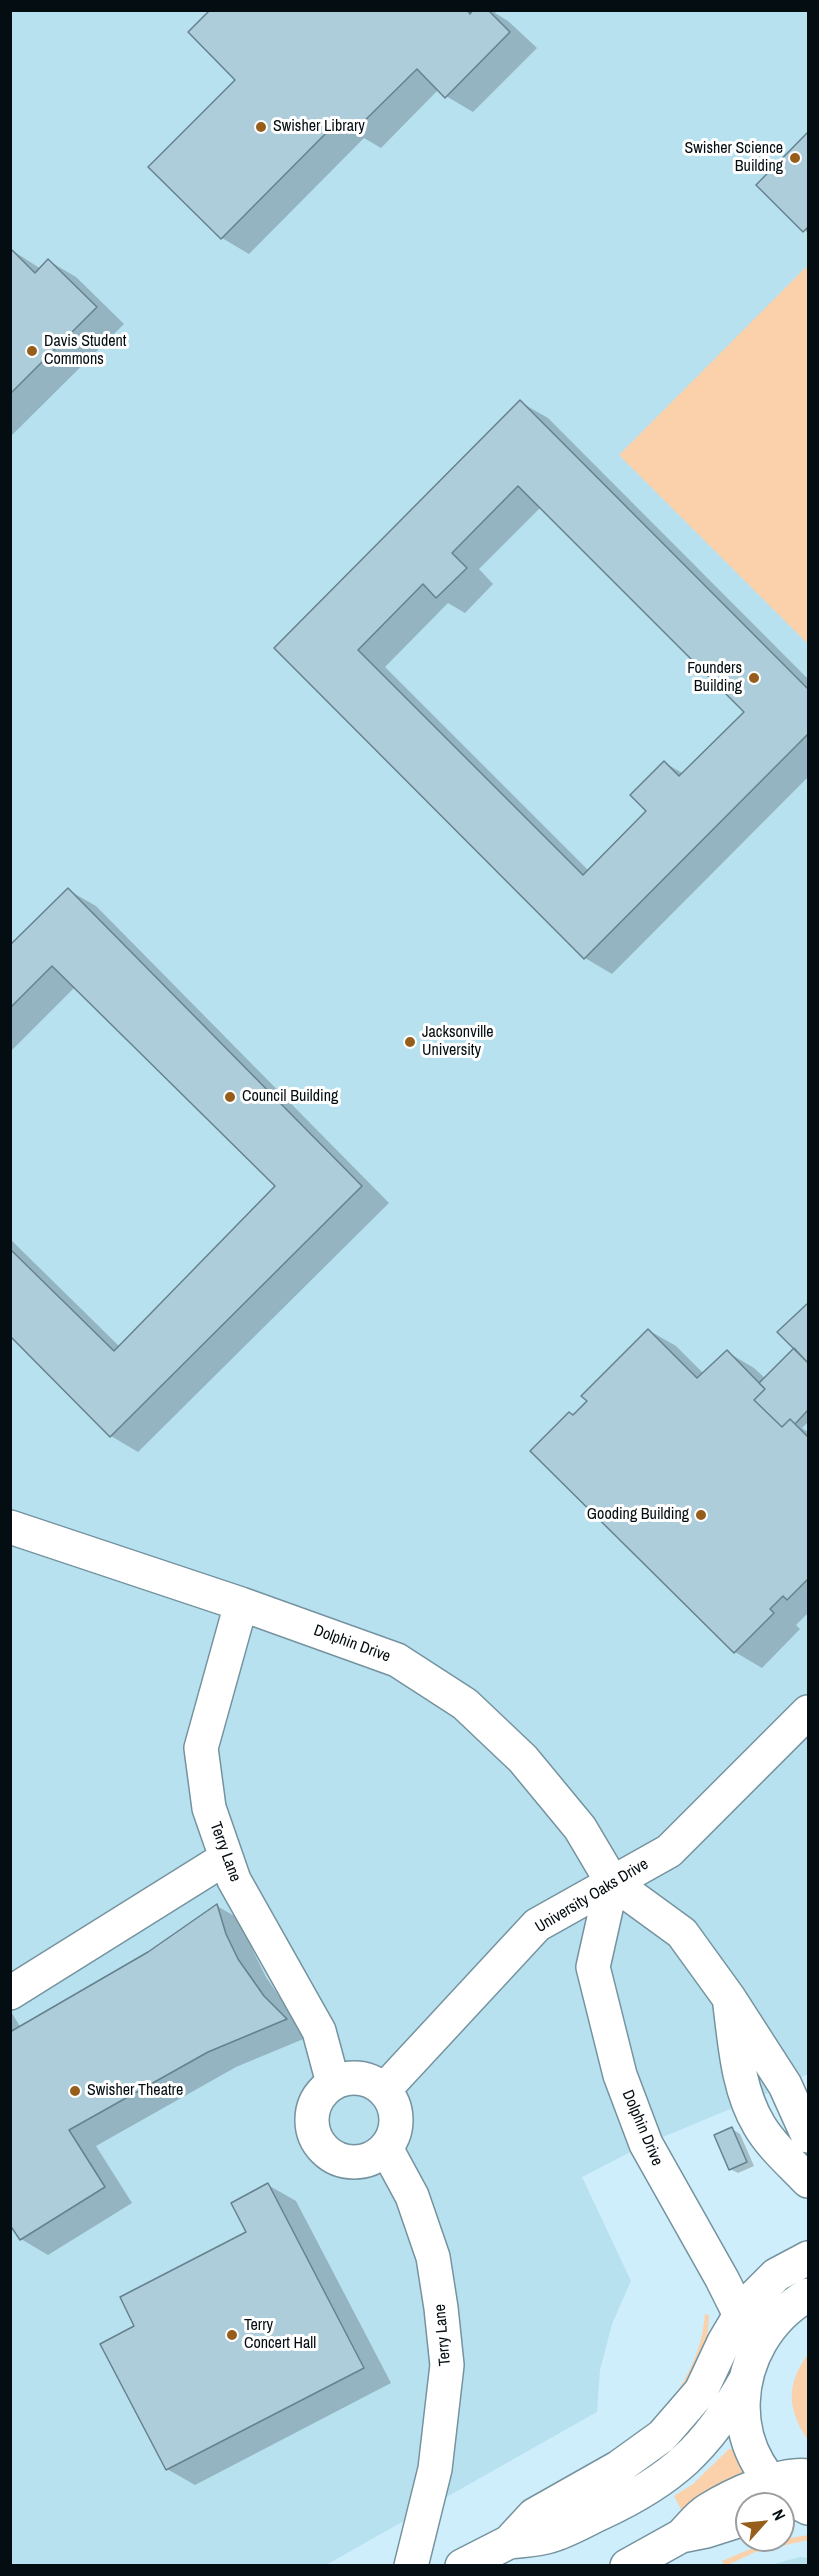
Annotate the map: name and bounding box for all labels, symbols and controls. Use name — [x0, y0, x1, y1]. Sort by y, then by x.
place label: Swisher Library — [273, 117, 365, 137]
marker: Swisher Library — [254, 120, 268, 134]
place label: Swisher Science Building — [685, 139, 783, 177]
marker: Swisher Science Building — [788, 151, 802, 165]
place label: Davis Student Commons — [44, 332, 126, 370]
marker: Davis Student Commons — [25, 344, 39, 358]
place label: Founders Building — [687, 659, 742, 697]
marker: Founders Building — [747, 671, 761, 685]
place label: Jacksonville University — [422, 1023, 493, 1061]
marker: Jacksonville University — [403, 1035, 417, 1049]
place label: Council Building — [242, 1087, 338, 1107]
marker: Council Building — [223, 1090, 237, 1104]
place label: Gooding Building — [587, 1505, 689, 1525]
marker: Gooding Building — [694, 1508, 708, 1522]
street label: Dolphin Drive — [311, 1621, 393, 1667]
street label: Terry Lane — [205, 1820, 245, 1884]
street label: University Oaks Drive — [532, 1855, 652, 1937]
place label: Swisher Theatre — [87, 2081, 183, 2101]
marker: Swisher Theatre — [68, 2084, 82, 2098]
street label: Dolphin Drive — [617, 2087, 667, 2169]
street label: Terry Lane — [431, 2303, 455, 2367]
place label: Terry Concert Hall — [244, 2316, 316, 2354]
marker: Terry Concert Hall — [225, 2328, 239, 2342]
north arrow — [735, 2492, 795, 2552]
text: N — [767, 2506, 791, 2524]

